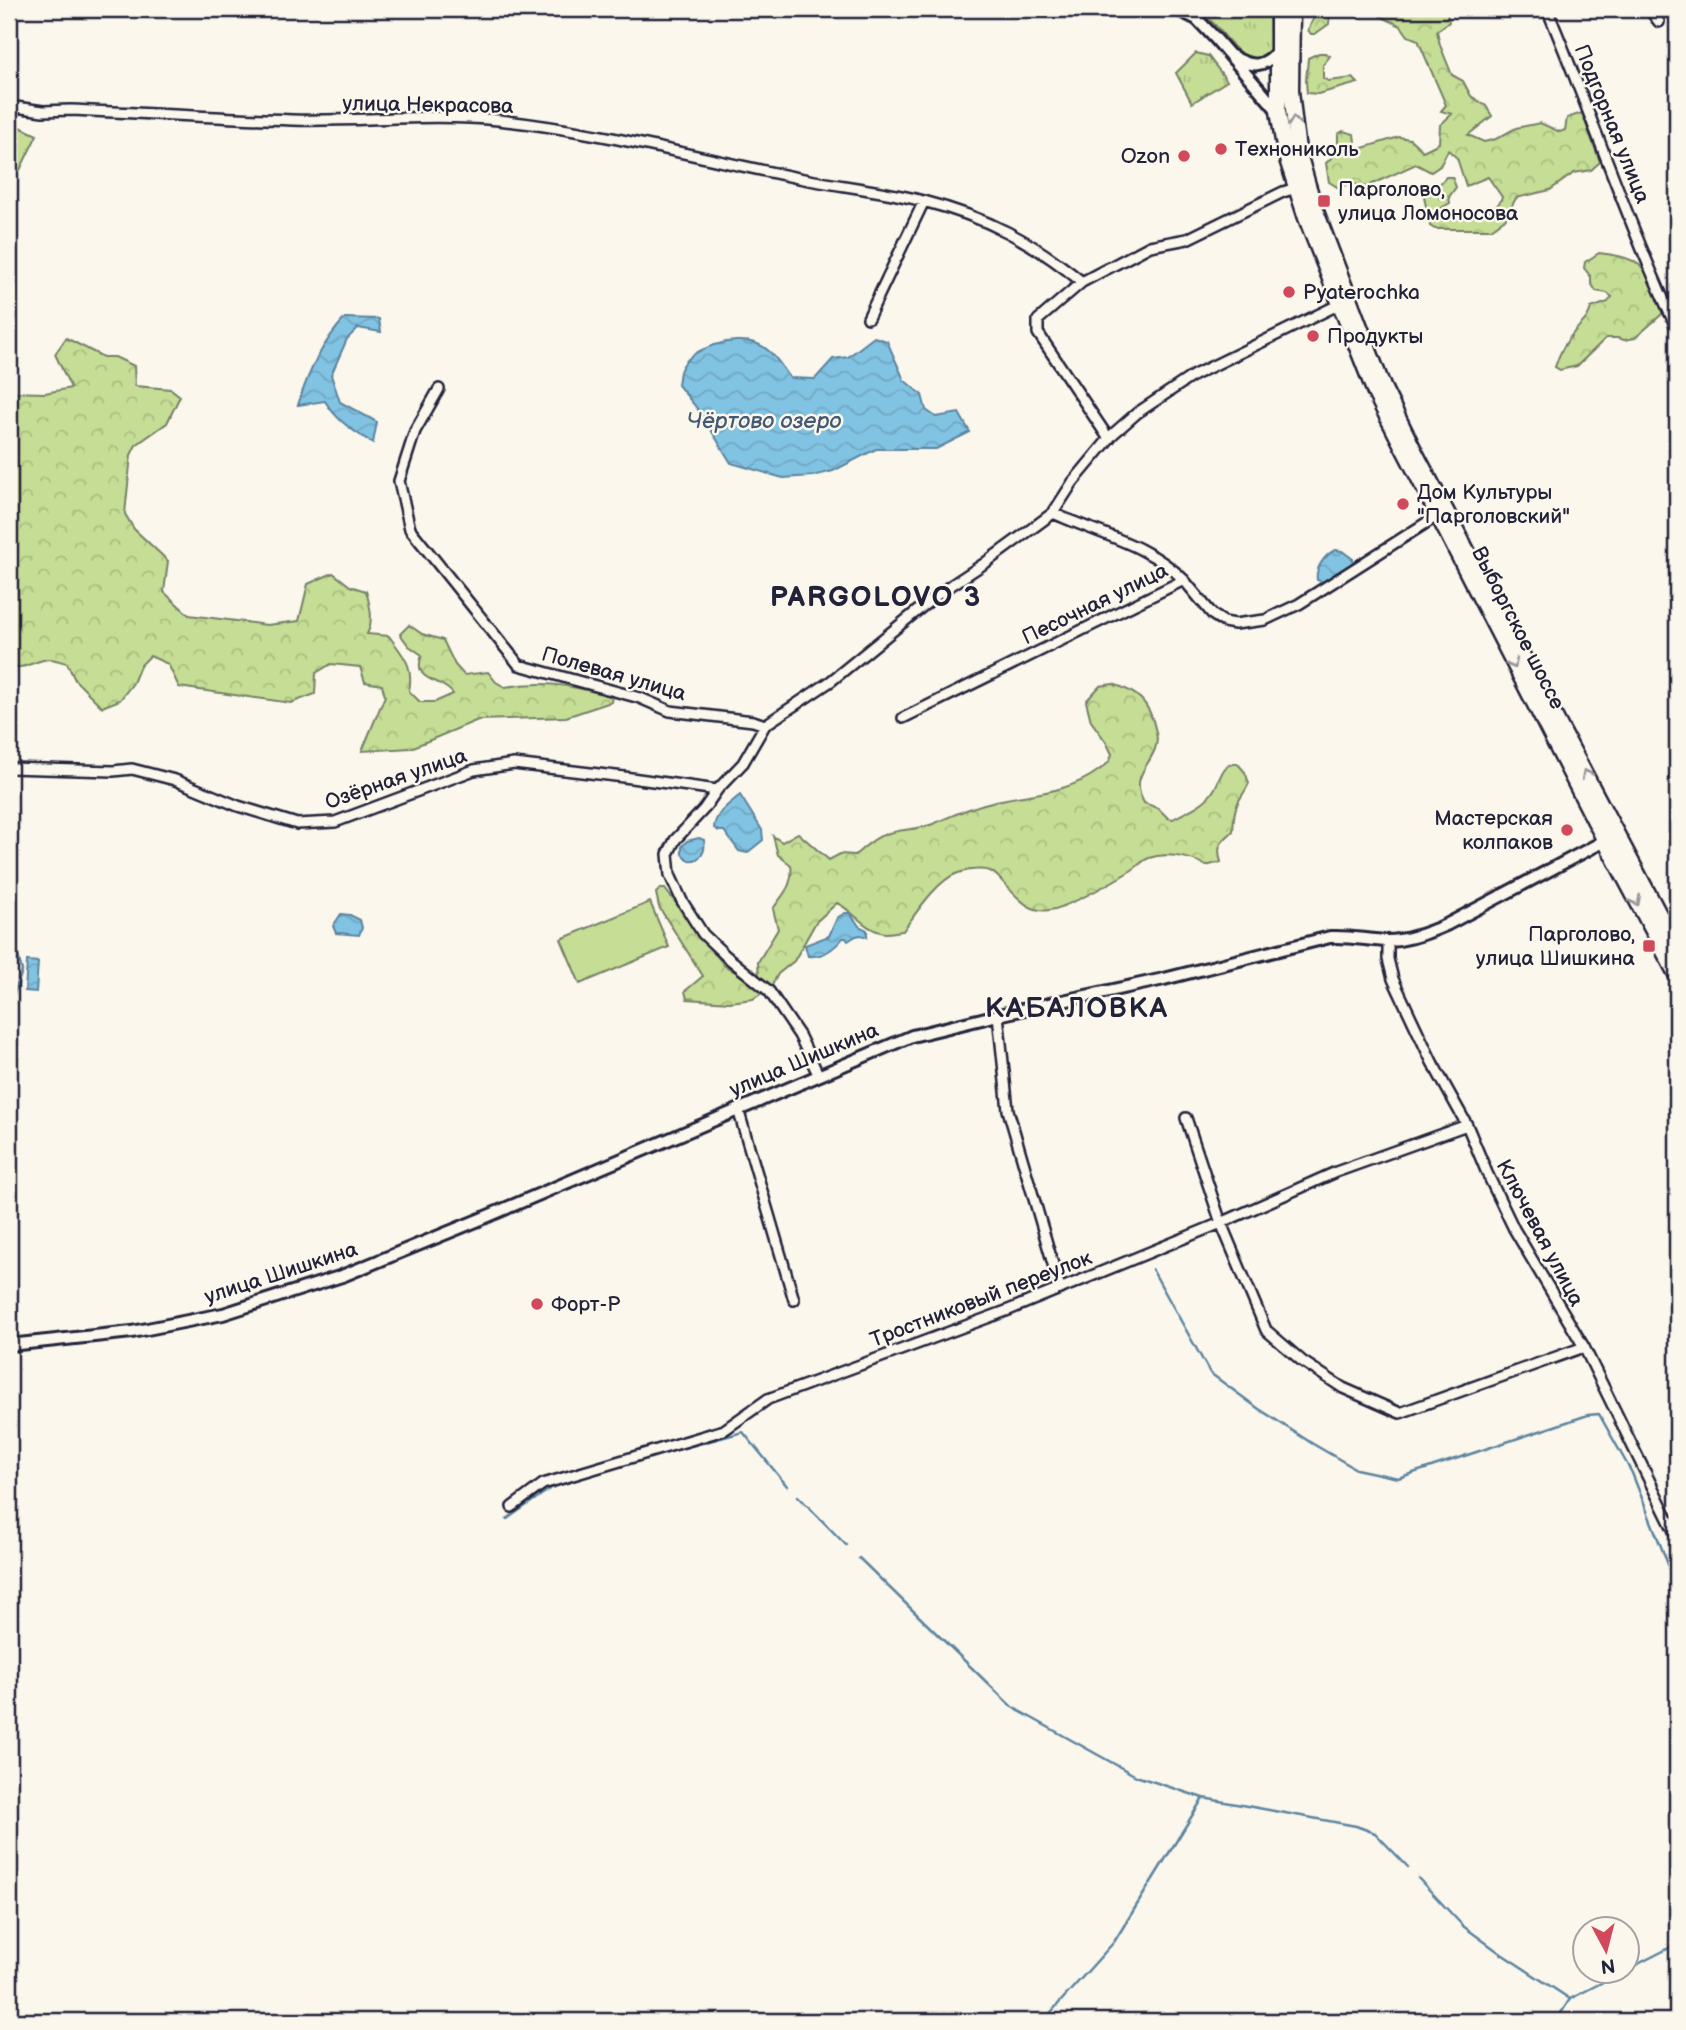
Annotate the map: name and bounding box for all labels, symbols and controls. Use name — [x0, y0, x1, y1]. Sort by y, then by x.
street label: Подгорная улица — [1569, 41, 1655, 208]
street label: улица Некрасова — [342, 91, 514, 119]
one-way arrow — [1287, 116, 1302, 127]
place label: Технониколь — [1235, 137, 1359, 162]
marker: Технониколь — [1213, 141, 1229, 157]
place label: Ozon — [1121, 144, 1170, 169]
marker: Ozon — [1176, 148, 1192, 164]
place label: Парголово, улица Ломоносова — [1338, 177, 1519, 226]
marker: Парголово, улица Ломоносова — [1316, 193, 1332, 209]
place label: Pyaterochka — [1303, 280, 1420, 305]
marker: Pyaterochka — [1281, 284, 1297, 300]
place label: Продукты — [1327, 324, 1423, 349]
marker: Продукты — [1305, 328, 1321, 344]
water label: Чёртово озеро — [687, 407, 841, 435]
place label: Дом Культуры "Парголовский" — [1417, 480, 1570, 529]
marker: Дом Культуры "Парголовский" — [1395, 496, 1411, 512]
street label: Выборгское шоссе — [1466, 542, 1570, 714]
street label: Песочная улица — [1018, 558, 1173, 650]
district label: PARGOLOVO 3 — [770, 581, 982, 614]
street label: Полевая улица — [539, 641, 690, 707]
one-way arrow — [1505, 656, 1519, 669]
street label: Озёрная улица — [322, 743, 471, 815]
one-way arrow — [1580, 769, 1594, 781]
place label: Мастерская колпаков — [1434, 806, 1553, 855]
marker: Мастерская колпаков — [1559, 822, 1575, 838]
one-way arrow — [1628, 894, 1642, 907]
place label: Парголово, улица Шишкина — [1476, 922, 1636, 971]
marker: Парголово, улица Шишкина — [1641, 938, 1657, 954]
district label: КАБАЛОВКА — [985, 992, 1169, 1025]
street label: улица Шишкина — [726, 1017, 883, 1103]
street label: Ключевая улица — [1491, 1155, 1589, 1311]
street label: улица Шишкина — [201, 1236, 361, 1309]
street label: Тростниковый переулок — [867, 1245, 1095, 1353]
place label: Форт-Р — [551, 1292, 621, 1317]
marker: Форт-Р — [529, 1296, 545, 1312]
north arrow — [1570, 1914, 1640, 1984]
text: N — [1599, 1953, 1616, 1978]

